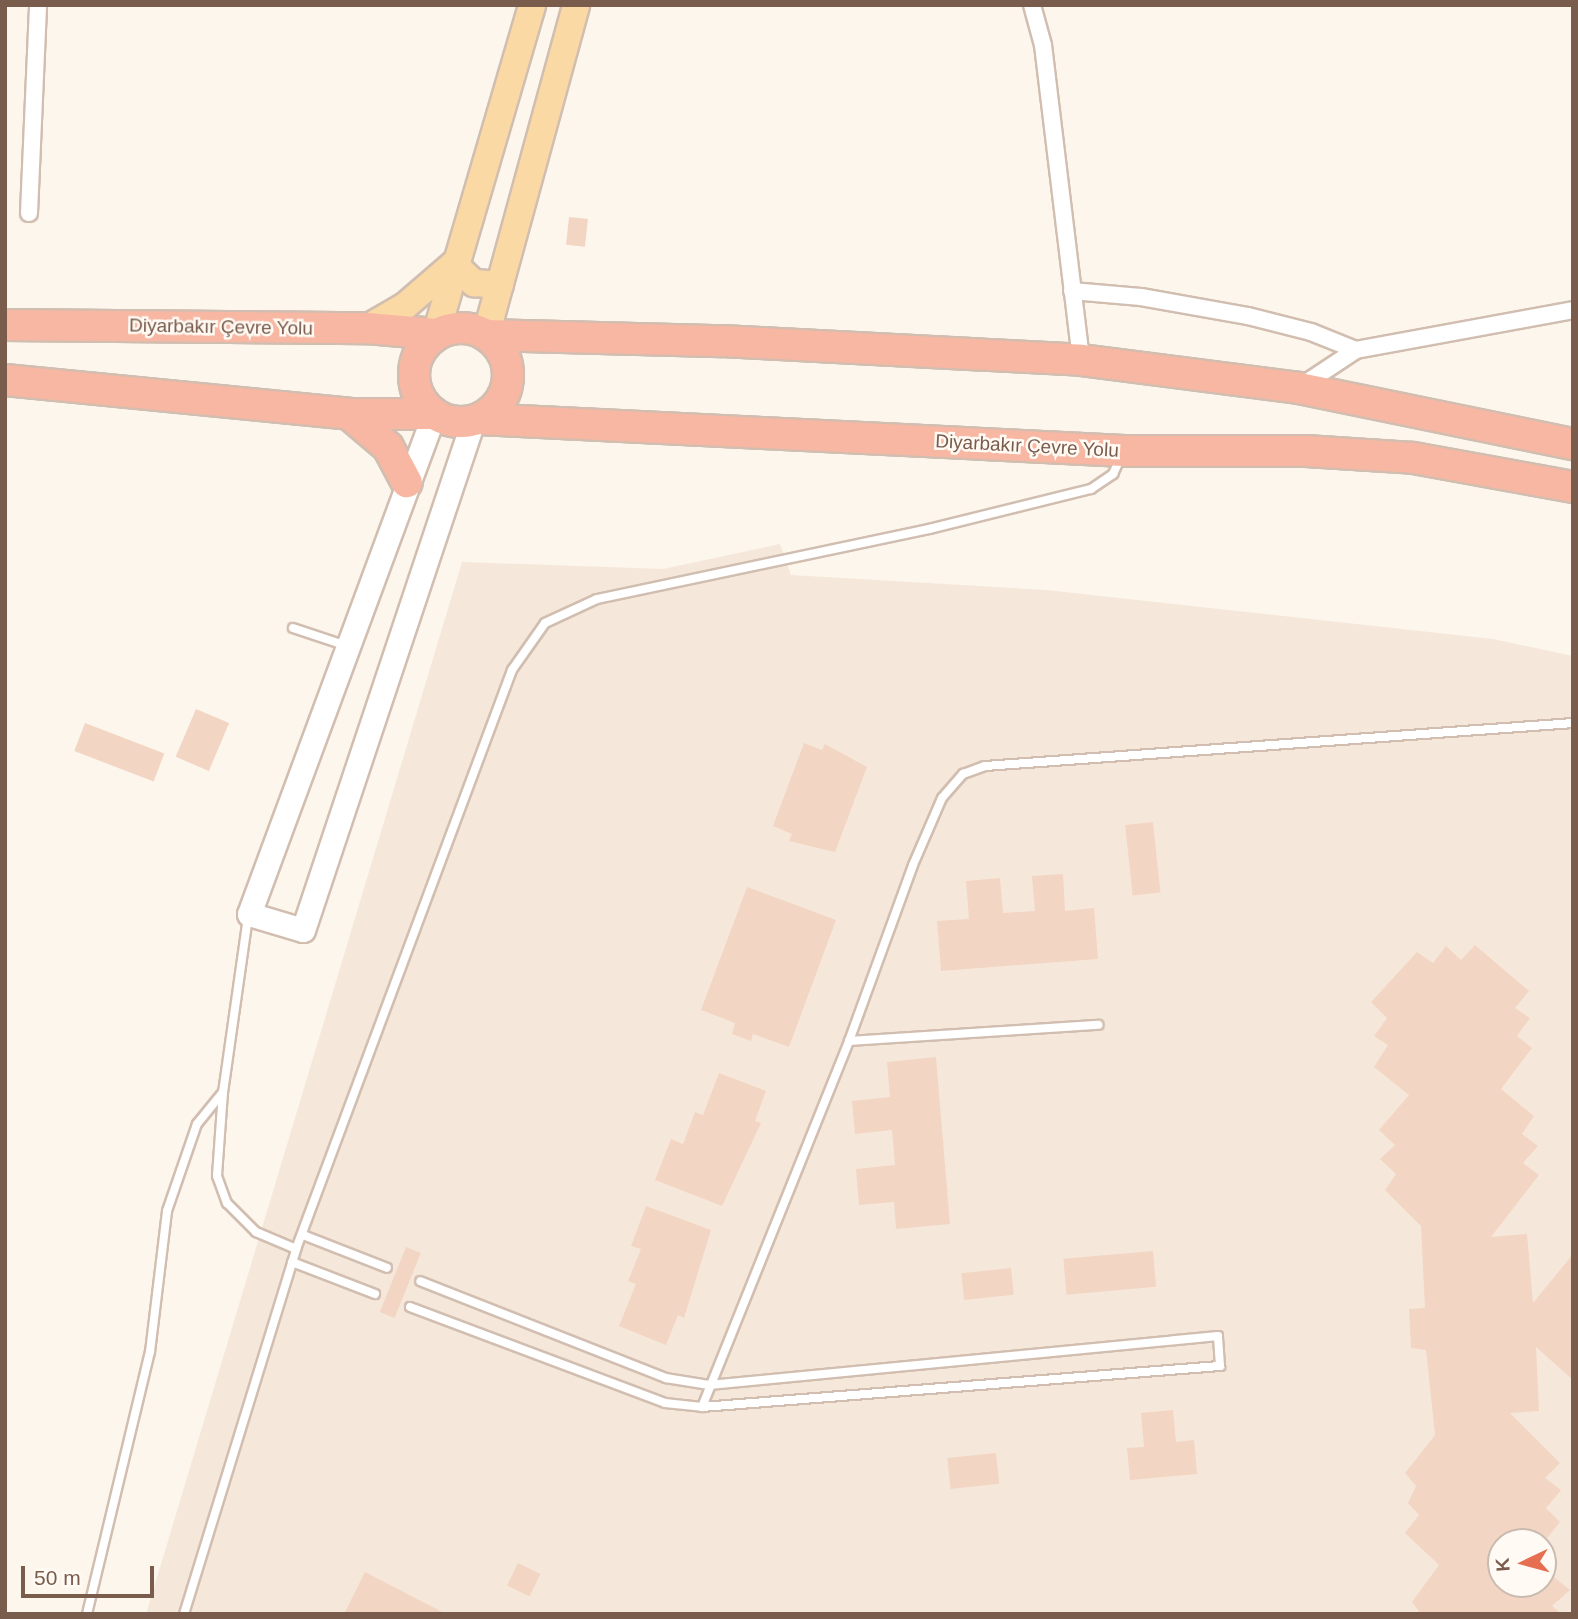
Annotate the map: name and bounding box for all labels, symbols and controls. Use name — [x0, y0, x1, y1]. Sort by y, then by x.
street label: Diyarbakır Çevre Yolu — [129, 314, 313, 340]
street label: Diyarbakır Çevre Yolu — [934, 430, 1120, 462]
north arrow — [1487, 1528, 1557, 1598]
scale bar — [24, 1552, 158, 1596]
text: K — [1492, 1557, 1514, 1572]
text: 50 m — [34, 1566, 81, 1589]

